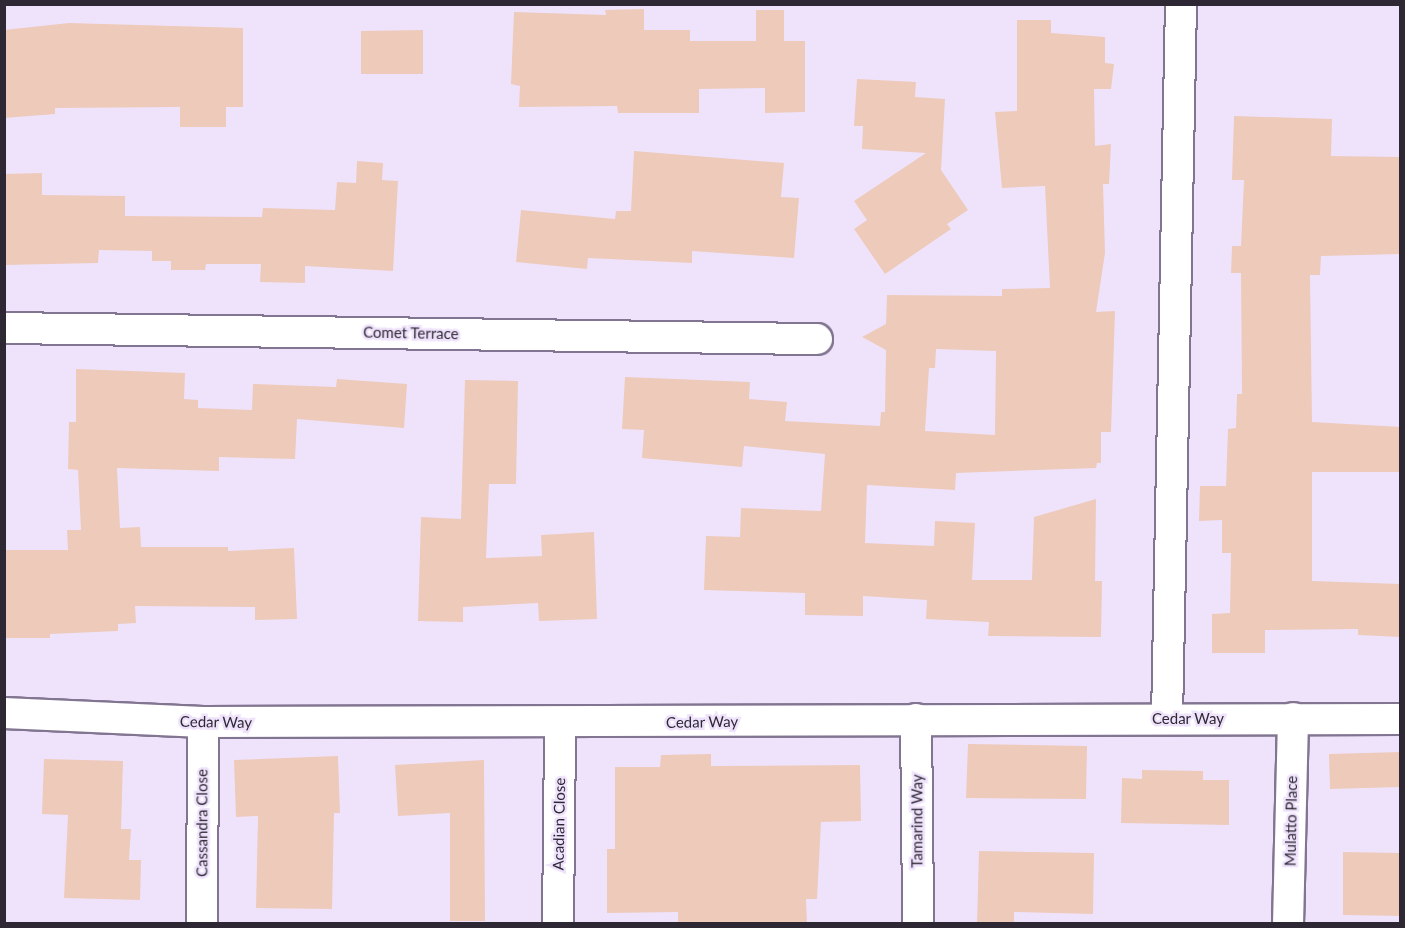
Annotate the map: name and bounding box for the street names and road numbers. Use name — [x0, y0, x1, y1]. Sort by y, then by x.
street label: Comet Terrace — [363, 323, 459, 343]
street label: Cedar Way — [1152, 710, 1224, 728]
street label: Cedar Way — [180, 712, 252, 732]
street label: Cedar Way — [666, 712, 738, 732]
street label: Cassandra Close — [193, 769, 211, 877]
street label: Tamarind Way — [908, 774, 926, 868]
street label: Mulatto Place — [1281, 776, 1301, 866]
street label: Acadian Close — [549, 777, 569, 871]

